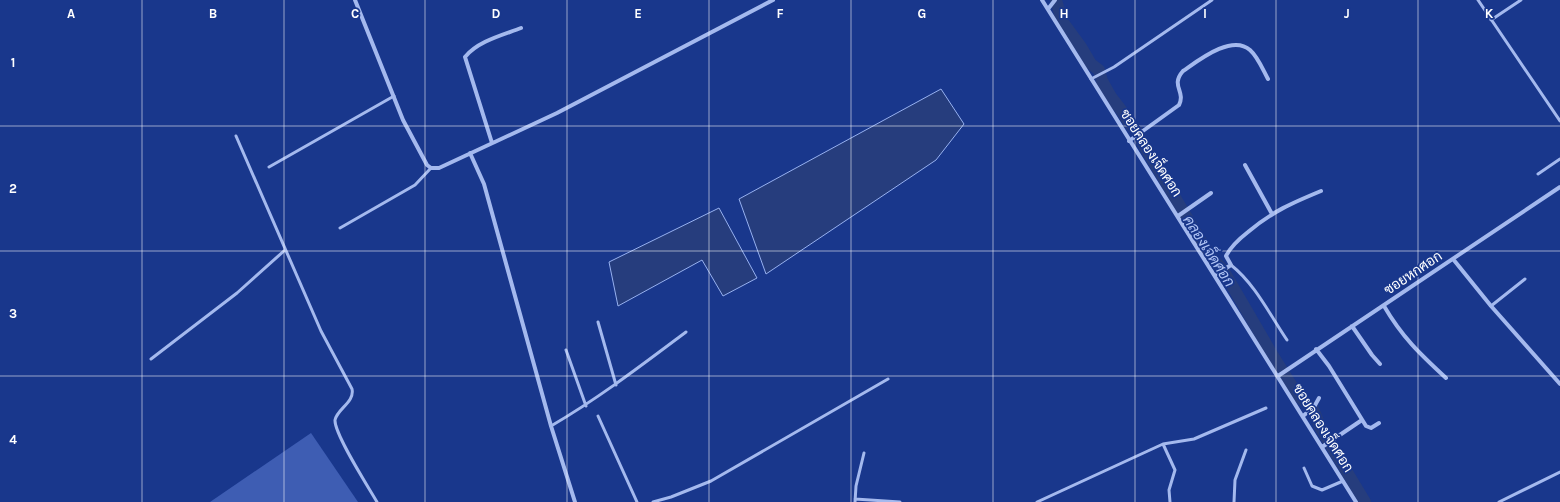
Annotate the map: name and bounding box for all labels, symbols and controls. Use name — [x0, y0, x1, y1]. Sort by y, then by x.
text: A — [67, 6, 75, 21]
text: B — [209, 6, 217, 21]
text: C — [351, 6, 359, 21]
text: D — [492, 6, 501, 21]
text: E — [634, 6, 642, 21]
text: F — [776, 6, 784, 21]
text: G — [918, 6, 926, 21]
text: H — [1059, 6, 1069, 21]
text: I — [1203, 6, 1207, 21]
text: J — [1344, 6, 1350, 21]
text: K — [1485, 6, 1494, 21]
text: 1 — [11, 55, 15, 70]
street label: ซอยคลองเจ็ดศอก — [1116, 105, 1187, 200]
text: 2 — [9, 181, 17, 196]
water label: คลองเจ็ดศอก — [1179, 211, 1240, 290]
street label: ซอยหกศอก — [1381, 247, 1445, 299]
text: 3 — [9, 306, 17, 321]
street label: ซอยคลองเจ็ดศอก — [1289, 380, 1358, 475]
text: 4 — [9, 432, 17, 447]

